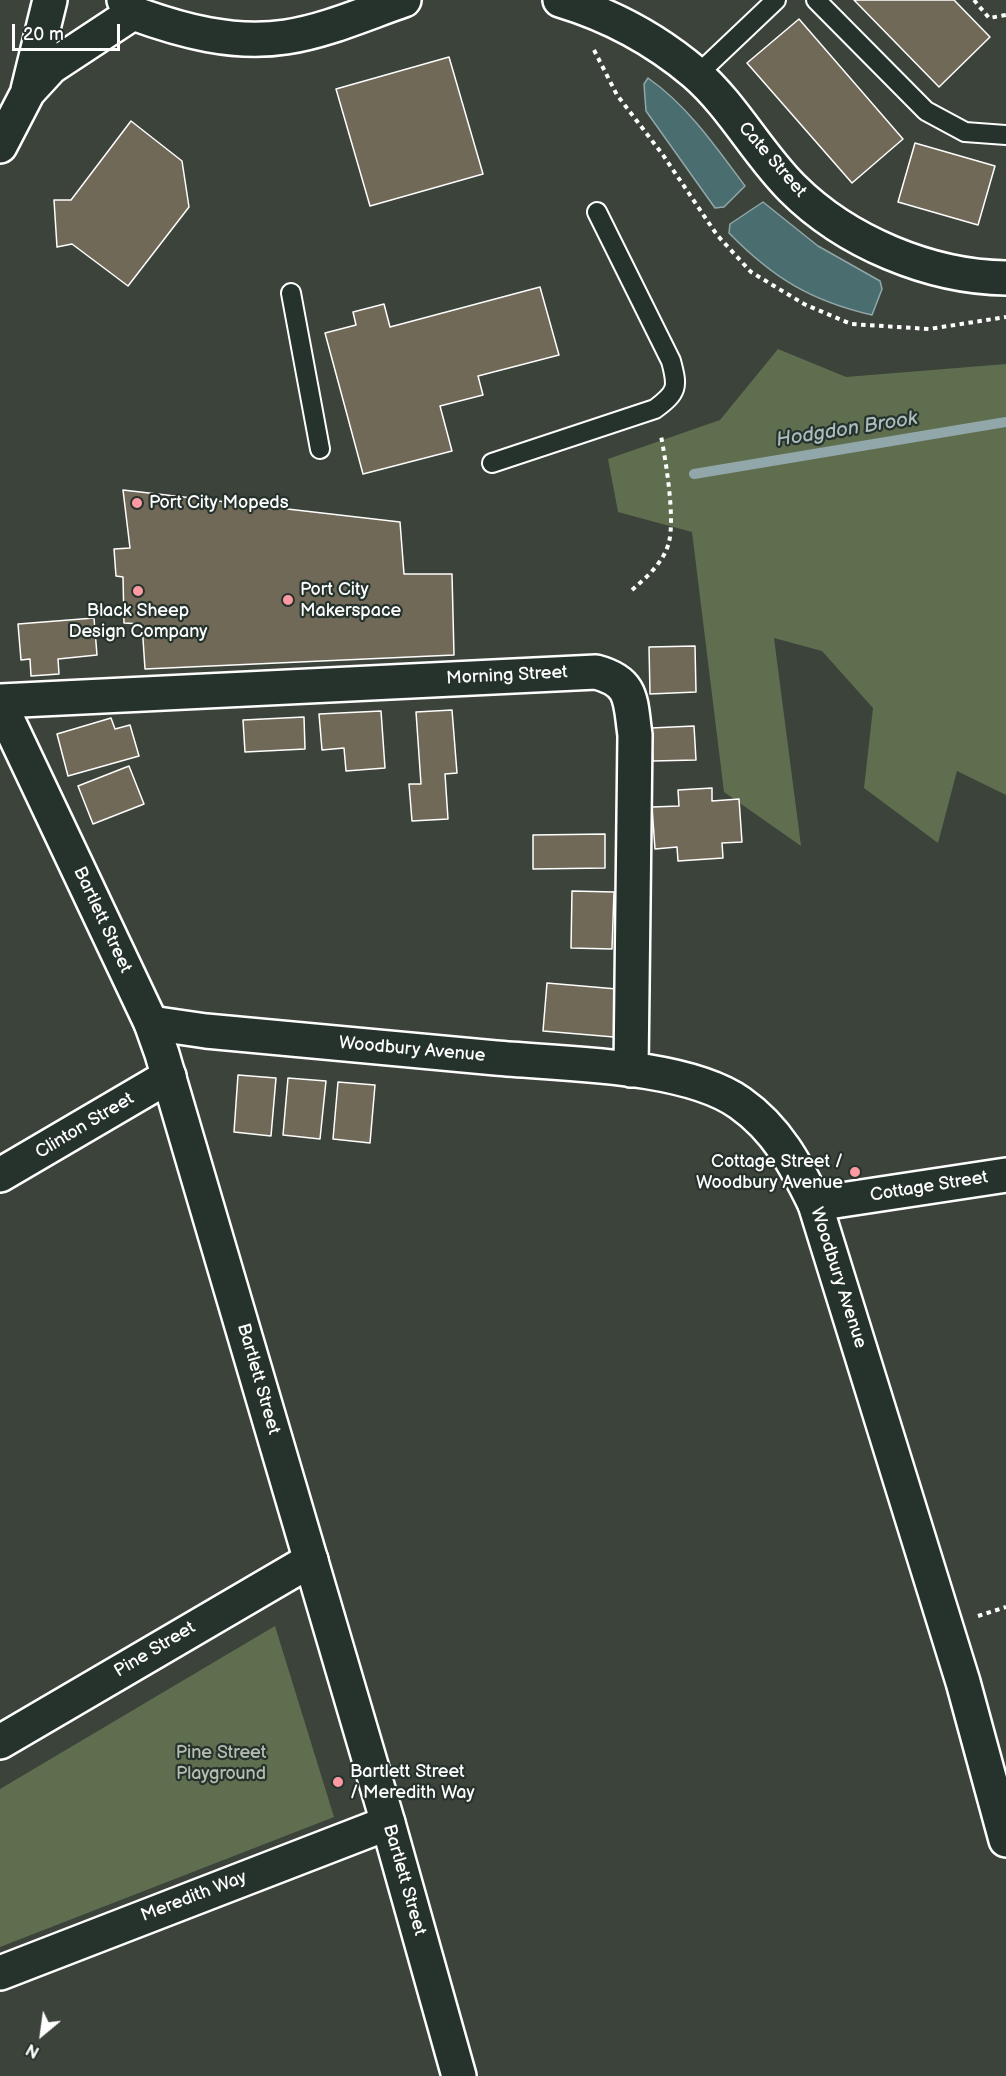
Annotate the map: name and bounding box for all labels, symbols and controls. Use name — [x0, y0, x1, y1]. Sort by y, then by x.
scale bar — [15, 12, 123, 50]
text: 20 m — [23, 24, 64, 45]
street label: Cate Street — [733, 118, 811, 202]
water label: Hodgdon Brook — [775, 407, 919, 453]
place label: Port City Mopeds — [149, 492, 289, 514]
marker: Port City Mopeds — [130, 496, 144, 510]
place label: Port City Makerspace — [300, 579, 401, 622]
marker: Black Sheep Design Company — [131, 584, 145, 598]
marker: Port City Makerspace — [281, 593, 295, 607]
place label: Black Sheep Design Company — [69, 600, 207, 642]
street label: Morning Street — [446, 662, 568, 690]
street label: Bartlett Street — [68, 863, 136, 977]
street label: Woodbury Avenue — [338, 1033, 486, 1067]
street label: Clinton Street — [32, 1088, 138, 1164]
place label: Cottage Street / Woodbury Avenue — [696, 1151, 843, 1194]
marker: Cottage Street / Woodbury Avenue — [848, 1165, 862, 1179]
street label: Cottage Street — [869, 1167, 989, 1207]
street label: Woodbury Avenue — [805, 1205, 871, 1351]
street label: Bartlett Street — [232, 1321, 284, 1437]
street label: Pine Street — [111, 1617, 199, 1683]
park label: Pine Street Playground — [176, 1742, 266, 1784]
place label: Bartlett Street / Meredith Way — [350, 1761, 475, 1804]
marker: Bartlett Street / Meredith Way — [331, 1775, 345, 1789]
street label: Bartlett Street — [378, 1822, 430, 1938]
street label: Meredith Way — [138, 1867, 250, 1927]
north arrow — [12, 2004, 72, 2064]
text: N — [23, 2039, 43, 2061]

